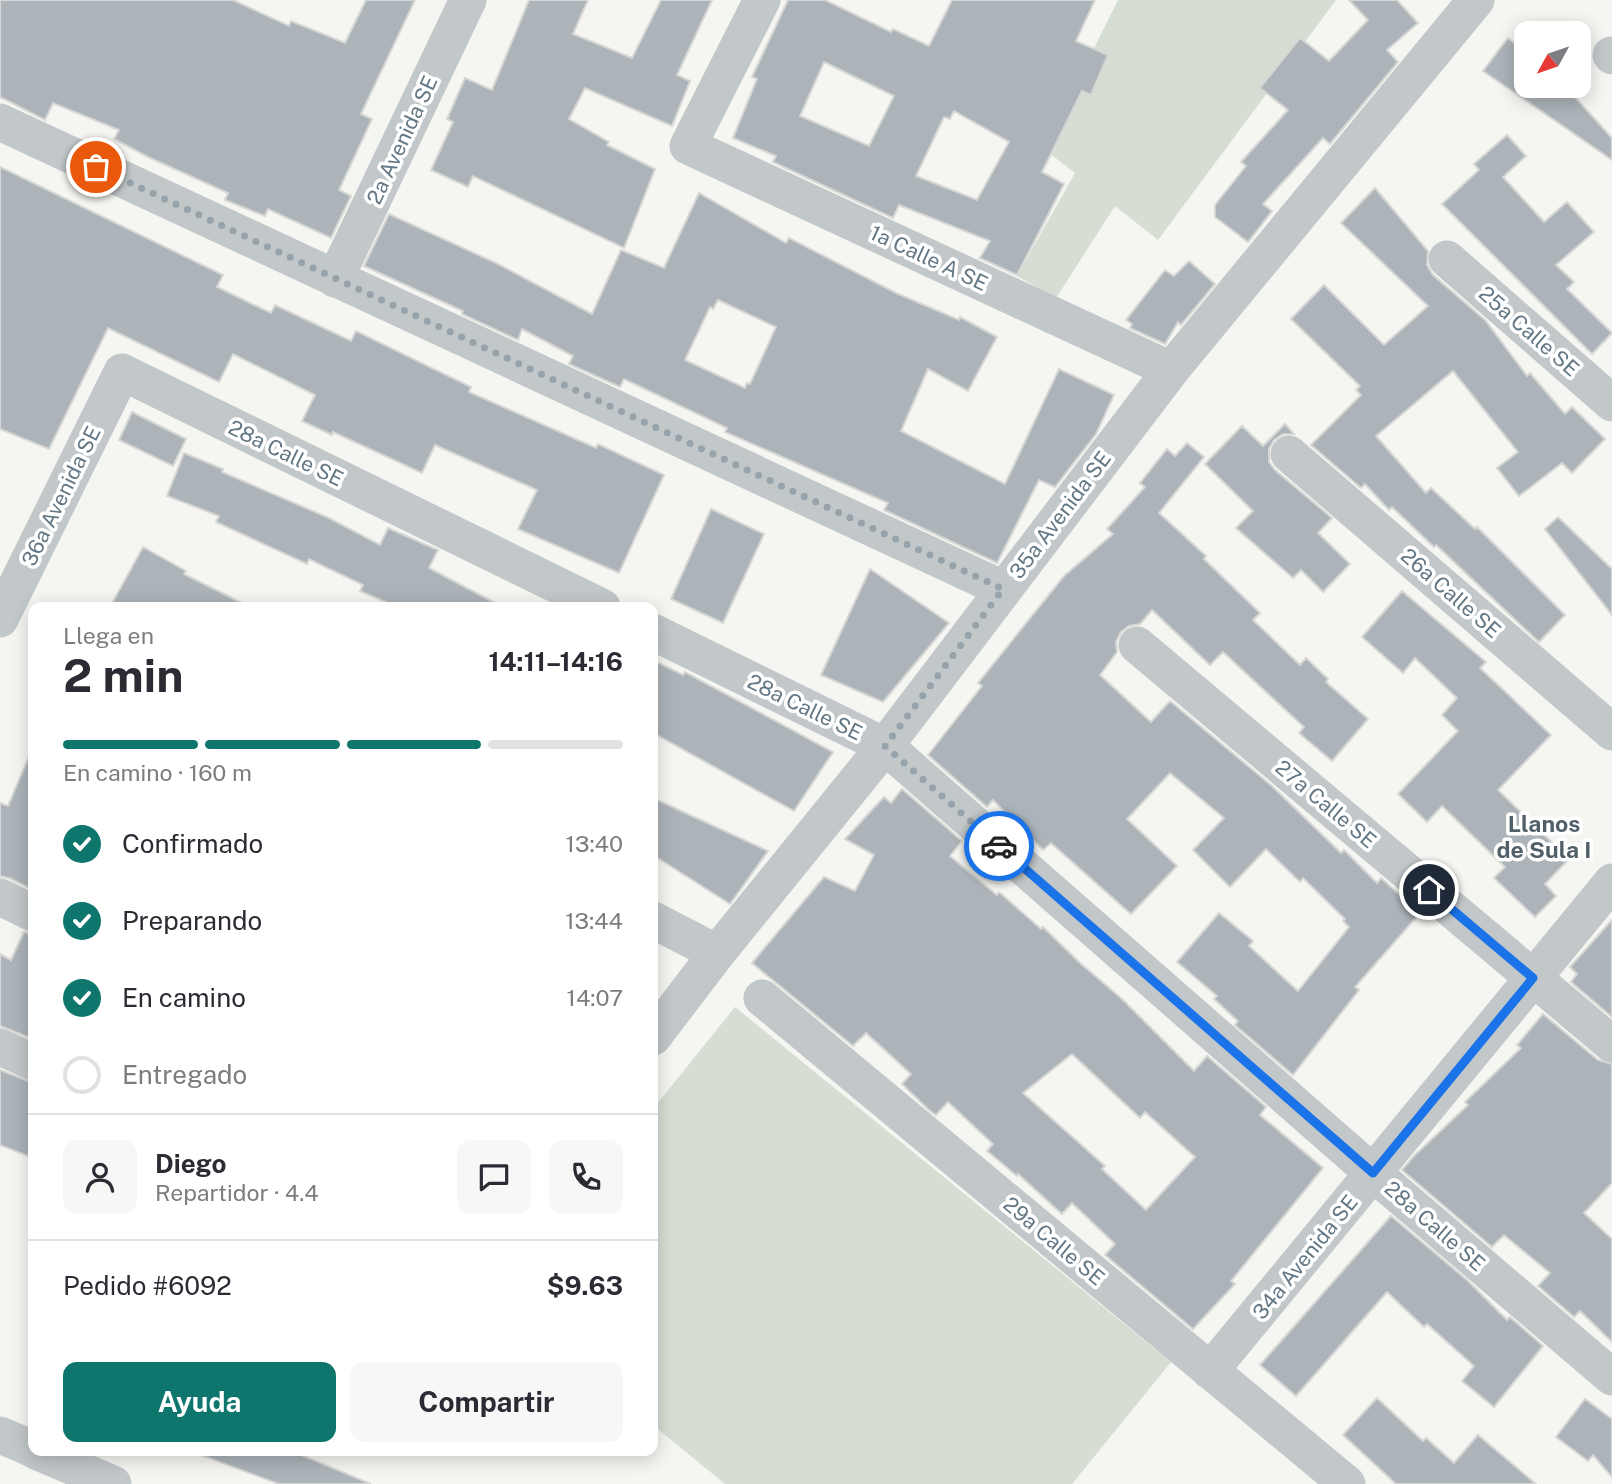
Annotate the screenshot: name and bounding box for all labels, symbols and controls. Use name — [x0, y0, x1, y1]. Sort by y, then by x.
north arrow — [1514, 21, 1591, 98]
map controls — [1514, 21, 1591, 98]
street label: 2a Avenida SE — [361, 72, 443, 208]
pin — [66, 137, 126, 197]
icon: bag — [77, 148, 115, 186]
street label: 1a Calle A SE — [866, 220, 992, 296]
street label: 25a Calle SE — [1474, 281, 1584, 381]
street label: 28a Calle SE — [225, 414, 347, 492]
street label: 36a Avenida SE — [16, 422, 106, 570]
street label: 35a Avenida SE — [1004, 446, 1116, 584]
street label: 26a Calle SE — [1396, 543, 1506, 643]
text: Llega en — [63, 622, 154, 649]
text: 14:11–14:16 — [488, 646, 623, 677]
text: 2 min — [63, 648, 183, 702]
street label: 28a Calle SE — [744, 668, 866, 746]
street label: 27a Calle SE — [1271, 755, 1381, 853]
text: En camino · 160 m — [63, 759, 252, 786]
district label: Llanos de Sula I — [1497, 810, 1591, 863]
courier — [964, 811, 1034, 881]
icon: check — [63, 825, 101, 863]
icon: car — [980, 827, 1018, 865]
text: Confirmado — [122, 828, 263, 859]
text: 13:40 — [566, 830, 623, 857]
pin — [1399, 860, 1459, 920]
icon: home — [1410, 871, 1448, 909]
icon: check — [63, 902, 101, 940]
text: Preparando — [122, 905, 262, 936]
text: 13:44 — [565, 907, 623, 934]
icon: check — [63, 979, 101, 1017]
text: En camino — [122, 982, 246, 1013]
text: 14:07 — [567, 984, 623, 1011]
text: Entregado — [122, 1059, 247, 1090]
button: person — [63, 1140, 137, 1214]
button: chat — [457, 1140, 531, 1214]
button: phone — [549, 1140, 623, 1214]
text: Diego — [155, 1148, 226, 1179]
street label: 28a Calle SE — [1380, 1176, 1490, 1276]
text: Repartidor · 4.4 — [155, 1179, 319, 1206]
street label: 34a Avenida SE — [1247, 1190, 1363, 1324]
street label: 29a Calle SE — [998, 1192, 1110, 1290]
text: Pedido #6092 — [63, 1270, 232, 1301]
text: $9.63 — [547, 1270, 623, 1301]
button: Ayuda — [63, 1362, 336, 1442]
button: Compartir — [350, 1362, 623, 1442]

